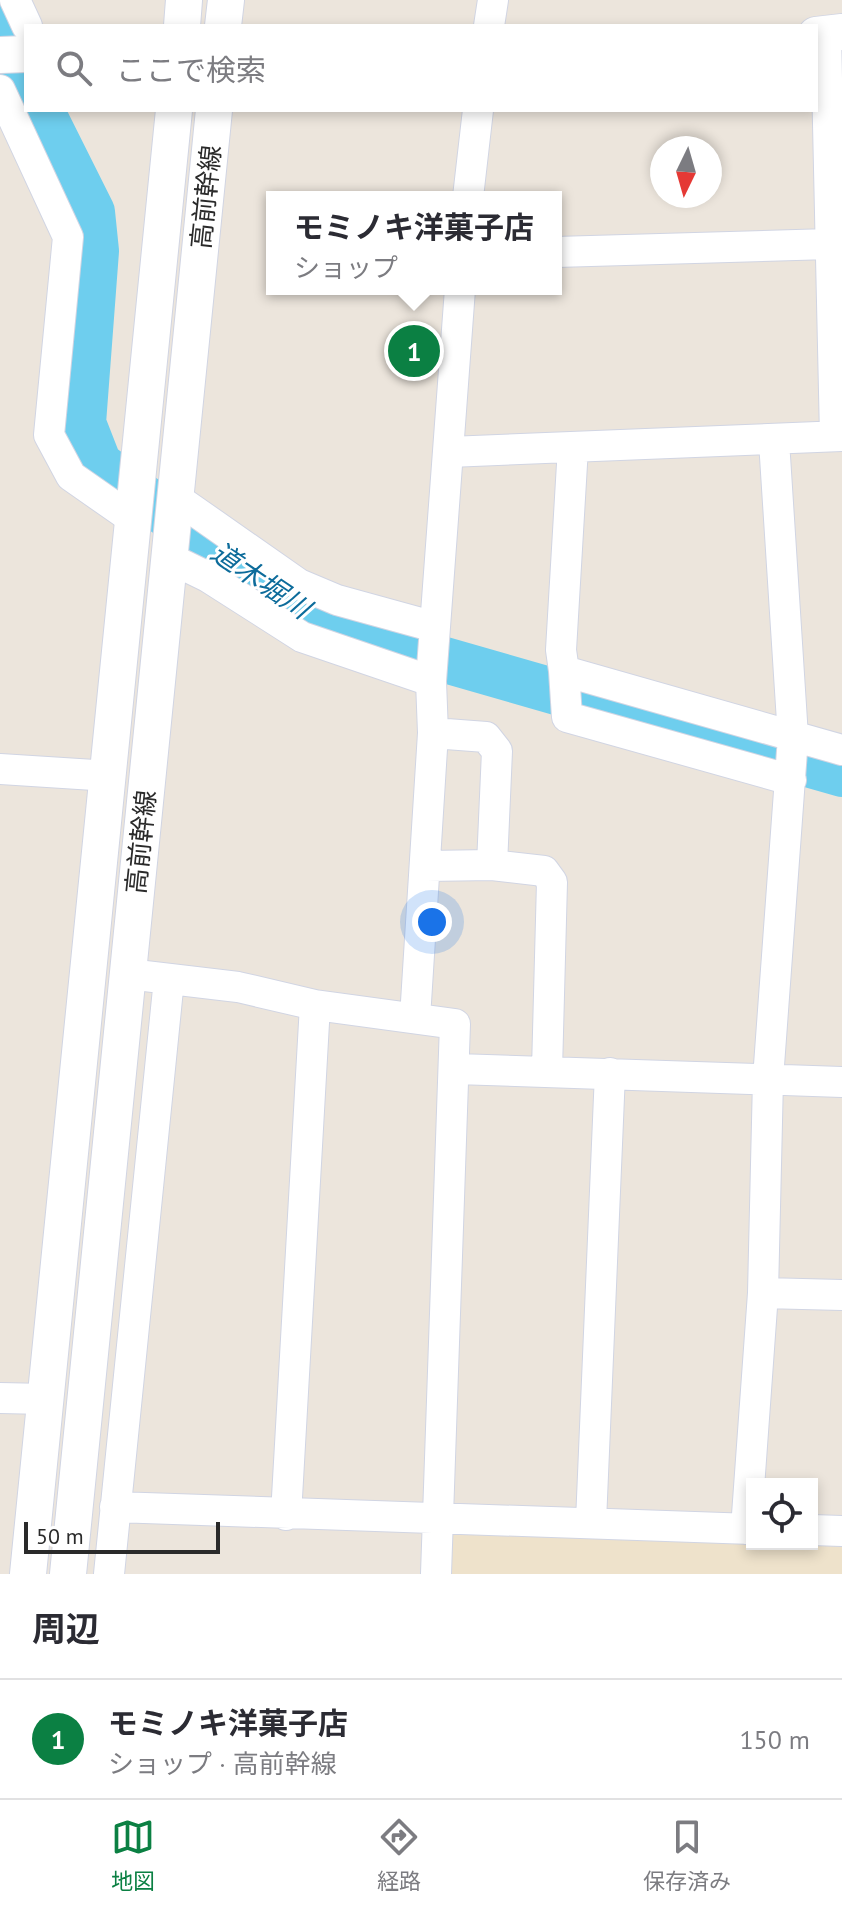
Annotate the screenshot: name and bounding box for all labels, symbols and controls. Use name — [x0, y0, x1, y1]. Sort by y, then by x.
search box — [24, 24, 818, 112]
icon: search — [52, 46, 96, 90]
text: ここで検索 — [116, 50, 266, 89]
north arrow — [650, 136, 722, 208]
street label: 高前幹線 — [184, 144, 227, 250]
popup — [266, 191, 562, 295]
text: モミノキ洋菓子店 — [294, 207, 534, 246]
text: ショップ — [294, 251, 398, 284]
pin: 1 — [388, 321, 440, 381]
water label: 道木堀川 — [205, 533, 321, 628]
street label: 高前幹線 — [119, 789, 162, 895]
your location — [412, 902, 452, 942]
map controls — [746, 1478, 818, 1550]
button: locate — [746, 1478, 818, 1550]
scale bar — [24, 1518, 220, 1554]
text: 50 m — [36, 1522, 84, 1550]
text: 周辺 — [32, 1606, 100, 1650]
text: モミノキ洋菓子店 — [108, 1703, 348, 1742]
text: 1 — [51, 1723, 65, 1756]
text: 150 m — [739, 1723, 810, 1756]
text: ショップ · 高前幹線 — [108, 1747, 337, 1780]
tab: 地図 — [111, 1815, 155, 1895]
tab: 経路 — [377, 1815, 421, 1895]
tab: 保存済み — [643, 1815, 731, 1895]

